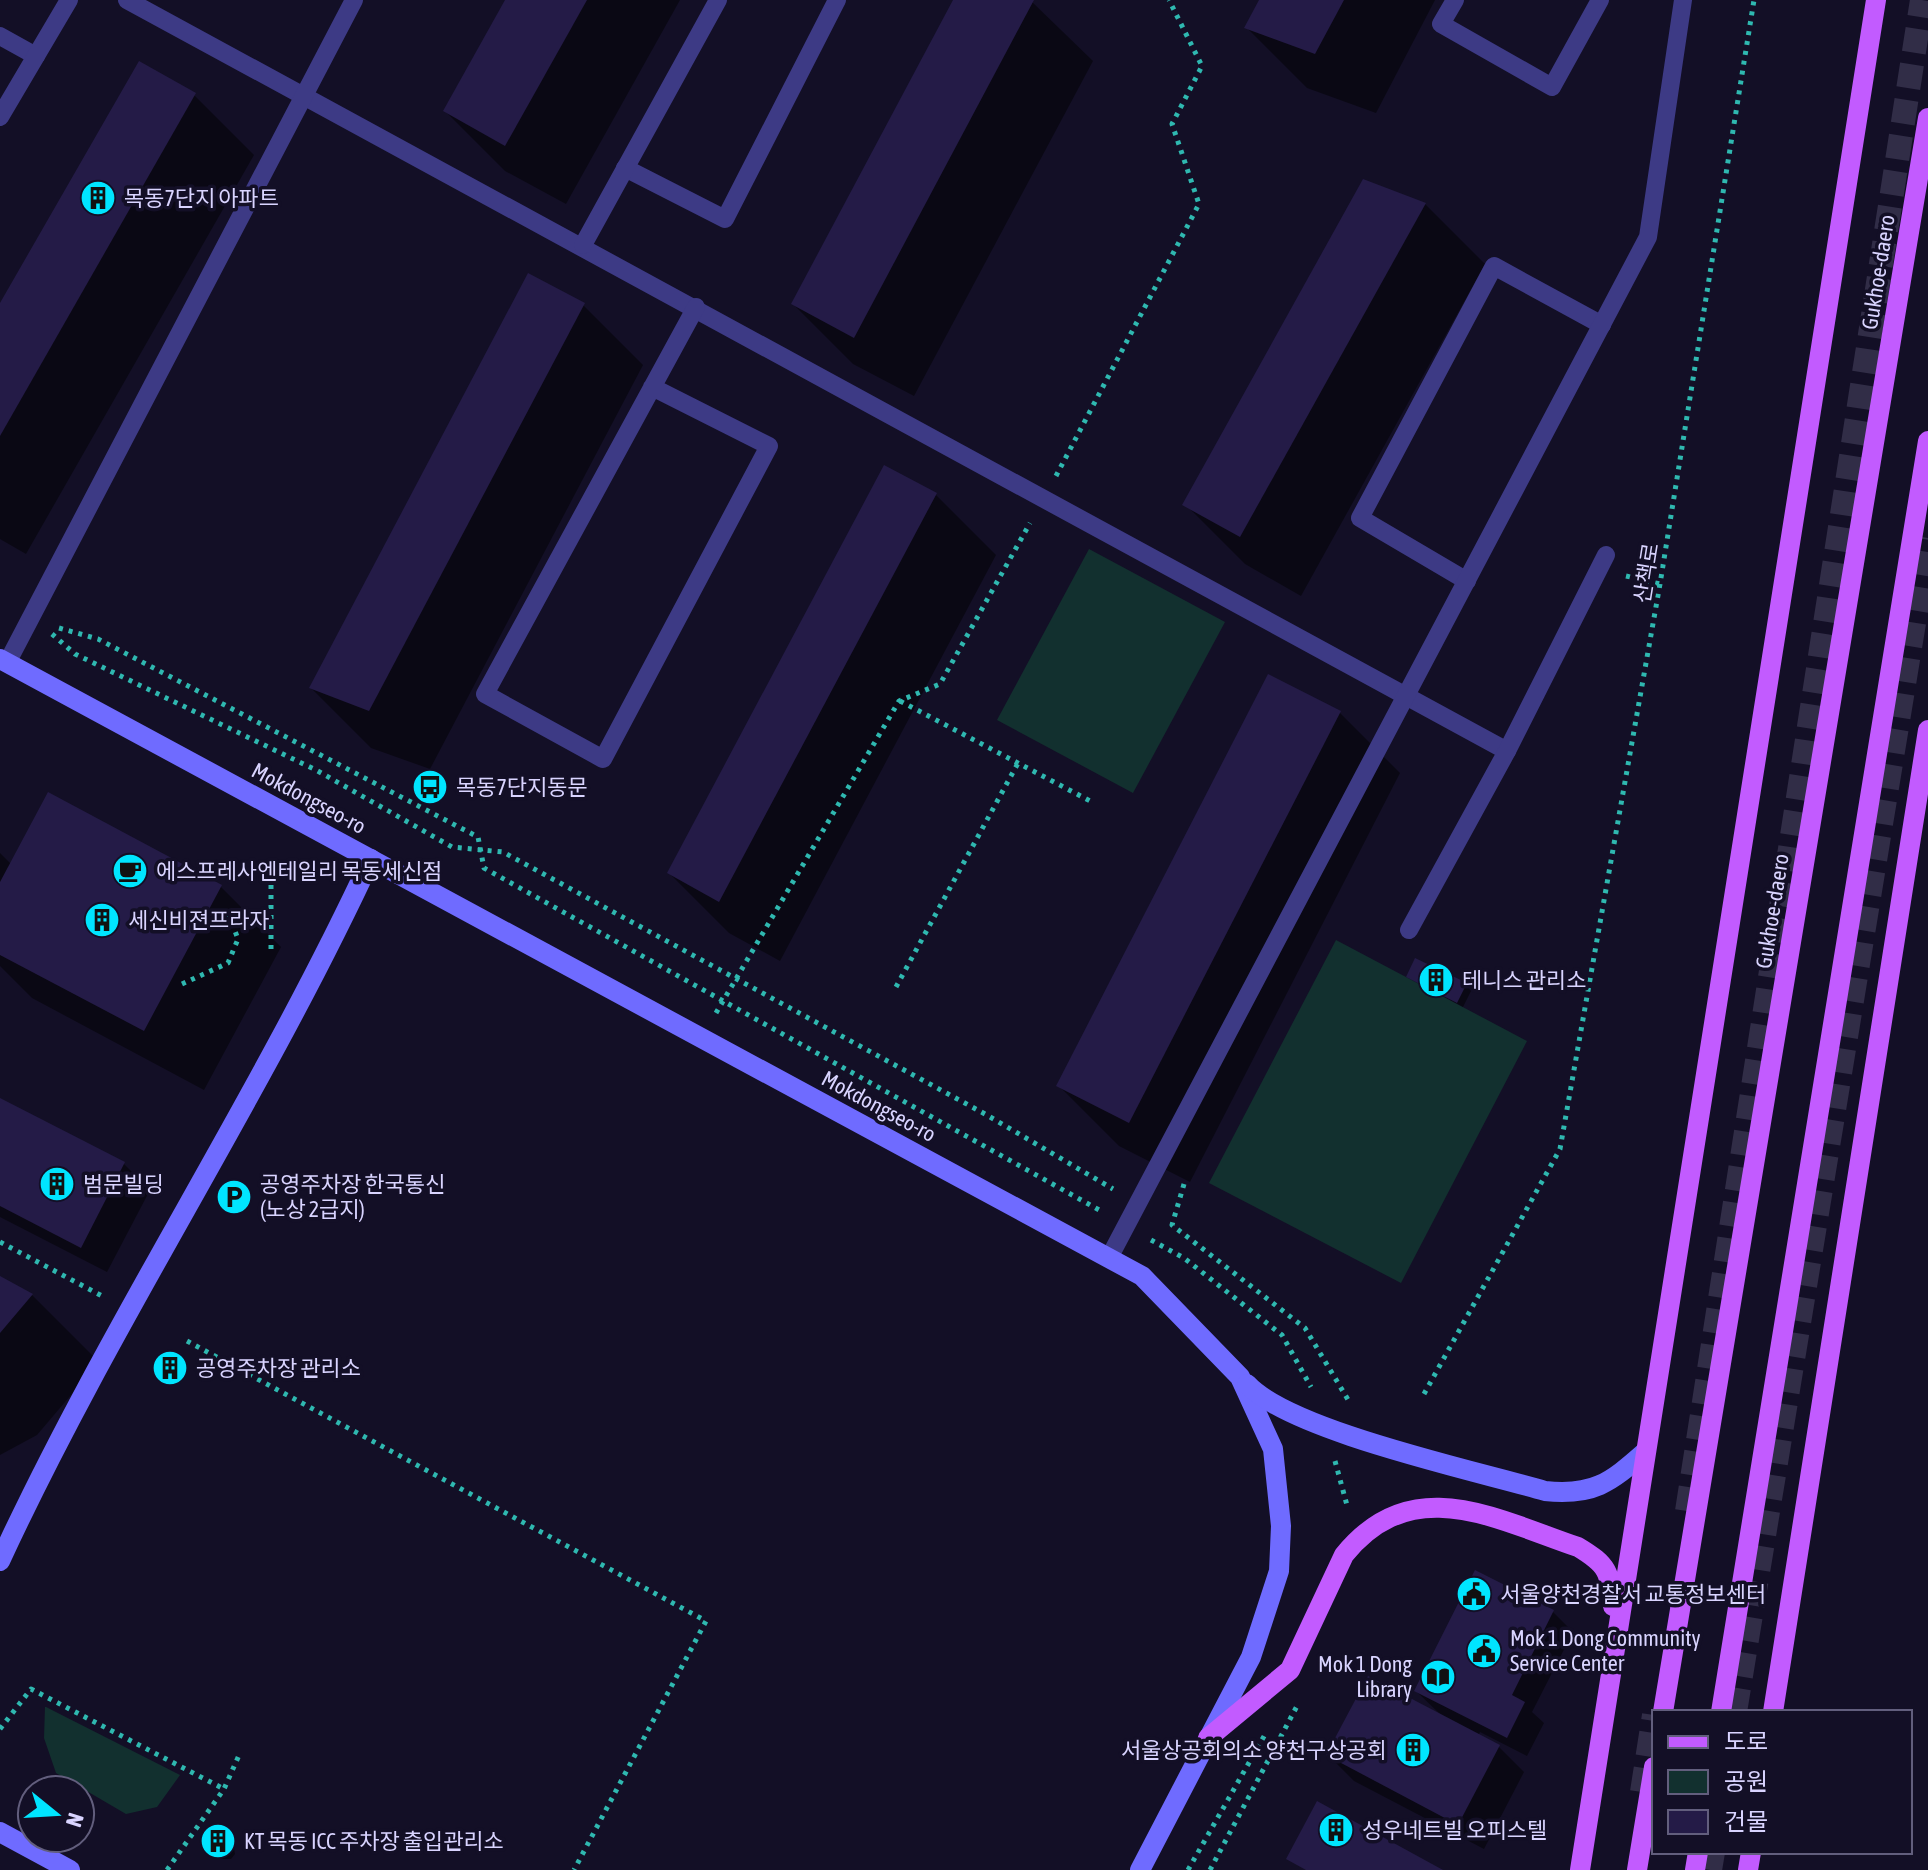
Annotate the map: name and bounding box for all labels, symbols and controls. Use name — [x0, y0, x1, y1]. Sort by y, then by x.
building icon: 목동7단지 아파트 — [79, 179, 117, 217]
place label: 목동7단지 아파트 — [124, 185, 279, 211]
street label: Gukhoe-daero — [1856, 213, 1900, 331]
street label: 산책로 — [1628, 541, 1664, 605]
street label: Mokdongseo-ro — [247, 757, 371, 839]
bus stop icon: 목동7단지동문 — [411, 768, 449, 806]
place label: 목동7단지동문 — [456, 774, 588, 800]
cafe icon: 에스프레사엔테일리 목동세신점 — [111, 852, 149, 890]
street label: Gukhoe-daero — [1750, 852, 1794, 970]
place label: 에스프레사엔테일리 목동세신점 — [156, 858, 442, 884]
building icon: 세신비젼프라자 — [83, 901, 121, 939]
place label: 세신비젼프라자 — [128, 907, 270, 933]
building icon: 테니스 관리소 — [1417, 961, 1455, 999]
place label: 테니스 관리소 — [1462, 967, 1586, 993]
street label: Mokdongseo-ro — [817, 1065, 941, 1147]
building icon: 범문빌딩 — [38, 1165, 76, 1203]
place label: 범문빌딩 — [83, 1171, 164, 1197]
place label: 공영주차장 한국통신 (노상 2급지) — [260, 1171, 445, 1222]
parking icon: 공영주차장 한국통신 (노상 2급지) — [215, 1178, 253, 1216]
building icon: 공영주차장 관리소 — [151, 1349, 189, 1387]
place label: 공영주차장 관리소 — [196, 1355, 361, 1381]
public building icon: 서울양천경찰서 교통정보센터 — [1455, 1575, 1493, 1613]
place label: 서울양천경찰서 교통정보센터 — [1500, 1581, 1766, 1607]
place label: Mok 1 Dong Community Service Center — [1510, 1625, 1701, 1676]
public building icon: Mok 1 Dong Community Service Center — [1465, 1632, 1503, 1670]
place label: Mok 1 Dong Library — [1318, 1651, 1413, 1702]
library icon: Mok 1 Dong Library — [1419, 1658, 1457, 1696]
legend — [1652, 1710, 1912, 1854]
text: 도로 — [1724, 1728, 1768, 1755]
building icon: 서울상공회의소 양천구상공회 — [1394, 1731, 1432, 1769]
place label: 서울상공회의소 양천구상공회 — [1121, 1737, 1387, 1763]
text: 공원 — [1724, 1768, 1768, 1795]
north arrow — [16, 1774, 96, 1854]
text: 건물 — [1724, 1808, 1768, 1835]
text: N — [61, 1810, 89, 1830]
building icon: 성우네트빌 오피스텔 — [1317, 1811, 1355, 1849]
place label: 성우네트빌 오피스텔 — [1362, 1817, 1547, 1843]
building icon: KT 목동 ICC 주차장 출입관리소 — [199, 1822, 237, 1860]
place label: KT 목동 ICC 주차장 출입관리소 — [244, 1828, 504, 1854]

